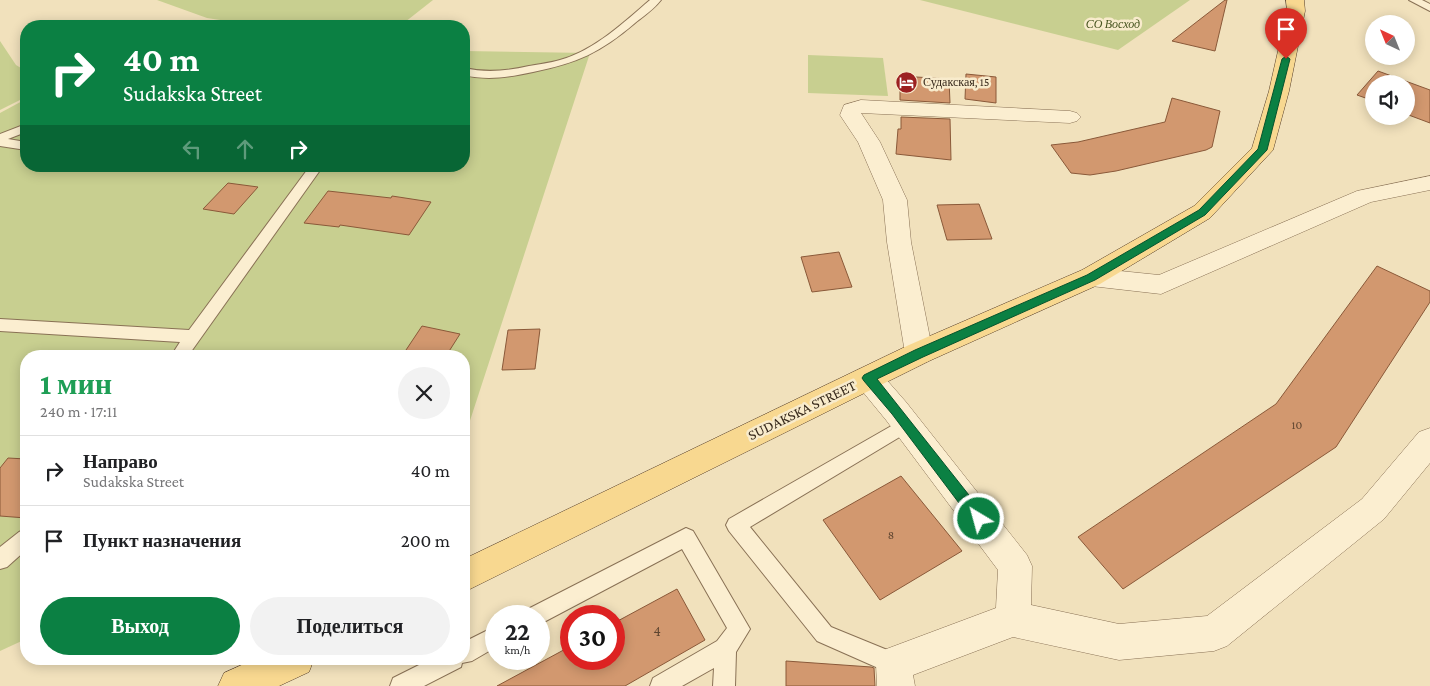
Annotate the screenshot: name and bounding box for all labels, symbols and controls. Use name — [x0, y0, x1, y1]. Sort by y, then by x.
pin — [1265, 8, 1307, 59]
icon: arrive — [1272, 15, 1300, 43]
north arrow — [1365, 15, 1415, 65]
map controls — [1365, 15, 1415, 125]
park label: СО Восход — [1086, 17, 1140, 31]
icon: right — [40, 40, 105, 105]
text: 40 m — [123, 40, 200, 79]
hotel icon: Судакская, 15 — [895, 70, 919, 94]
place label: Судакская, 15 — [923, 75, 989, 89]
button: sound — [1365, 75, 1415, 125]
text: Sudakska Street — [123, 81, 262, 106]
icon: left — [178, 135, 206, 163]
icon: ahead — [231, 135, 259, 163]
icon: right — [284, 135, 312, 163]
text: 1 мин — [40, 367, 112, 400]
button: close — [398, 367, 450, 419]
street label: SUDAKSKA STREET — [745, 377, 859, 443]
text: 240 m · 17:11 — [40, 403, 117, 420]
house number: 10 — [1292, 418, 1303, 432]
text: Направо — [83, 451, 158, 472]
icon: right — [40, 457, 68, 485]
text: 40 m — [411, 460, 450, 481]
text: Sudakska Street — [83, 473, 184, 490]
position arrow — [952, 492, 1004, 544]
icon: arrive — [40, 527, 68, 555]
house number: 8 — [888, 528, 894, 542]
text: Пункт назначения — [83, 530, 241, 551]
text: 200 m — [401, 530, 450, 551]
button: Выход — [40, 597, 240, 655]
button: Поделиться — [250, 597, 450, 655]
speed limit sign: 30 — [560, 605, 625, 670]
text: 22 — [505, 618, 530, 645]
house number: 4 — [653, 623, 661, 639]
text: km/h — [505, 643, 530, 657]

